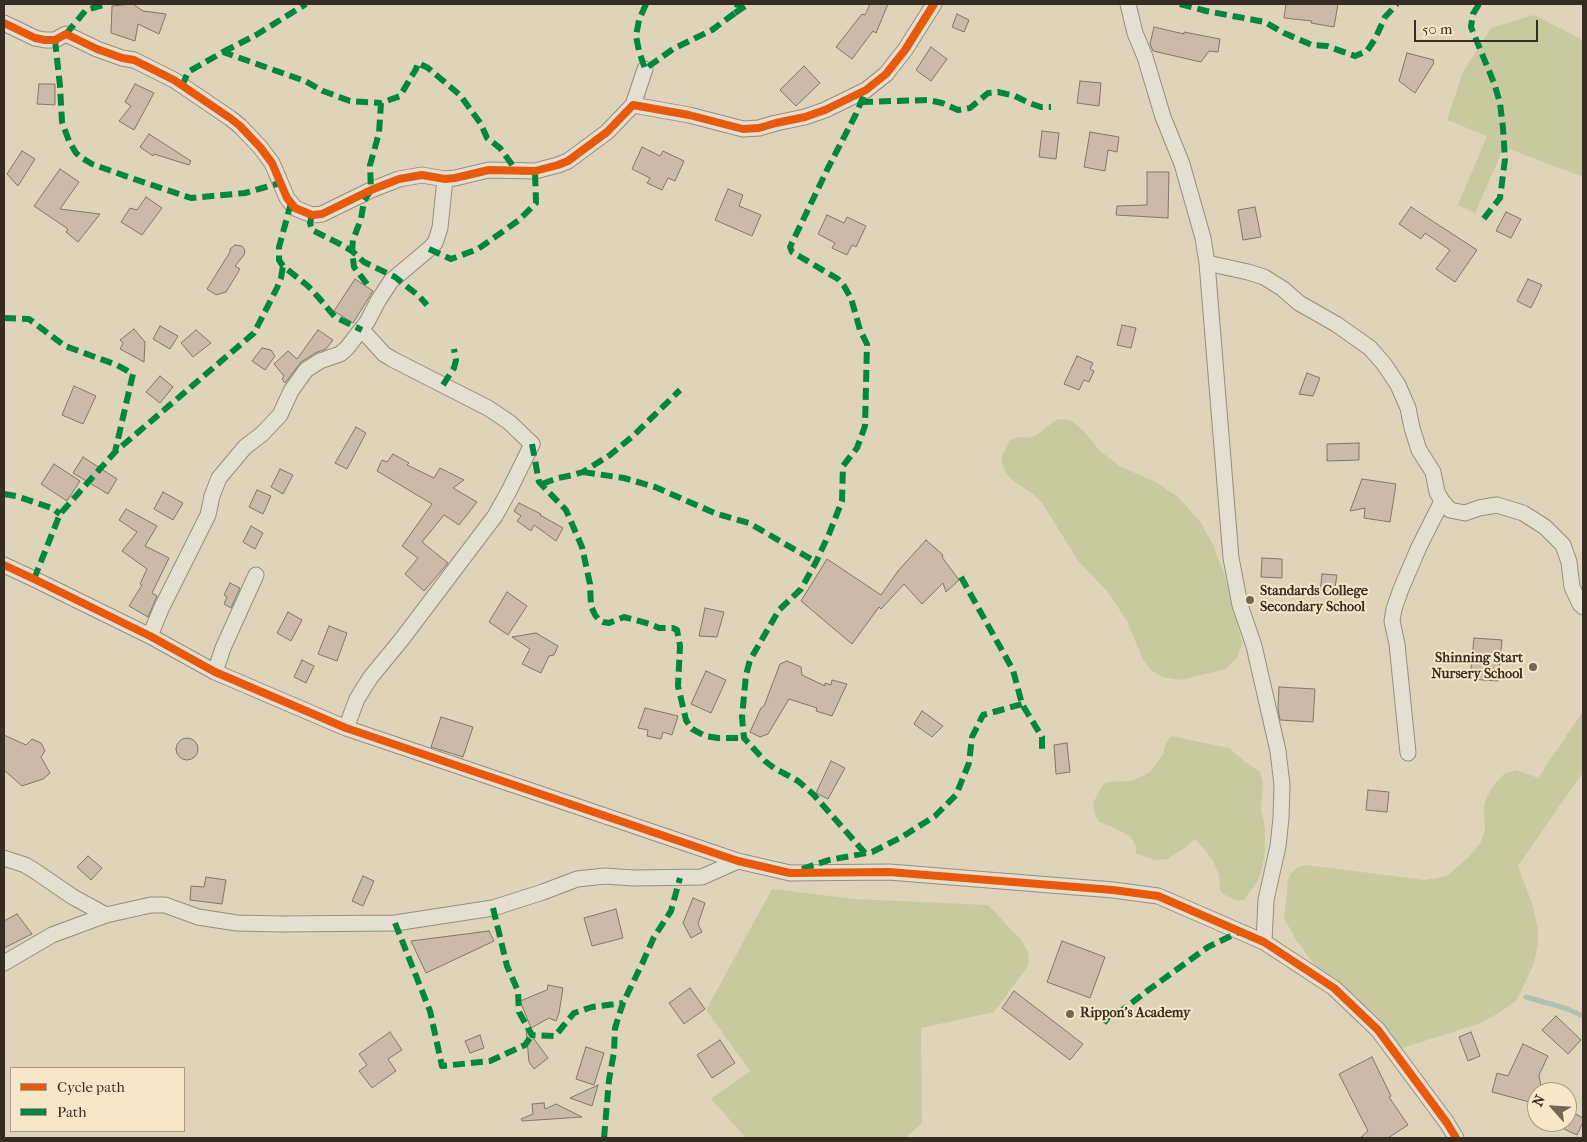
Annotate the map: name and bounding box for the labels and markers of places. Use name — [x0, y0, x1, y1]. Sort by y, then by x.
place label: Standards College Secondary School — [1260, 584, 1368, 616]
marker: Standards College Secondary School — [1244, 594, 1256, 606]
place label: Shinning Start Nursery School — [1431, 651, 1523, 684]
marker: Shinning Start Nursery School — [1527, 661, 1539, 673]
place label: Rippon's Academy — [1080, 1006, 1191, 1022]
marker: Rippon's Academy — [1064, 1008, 1076, 1020]

